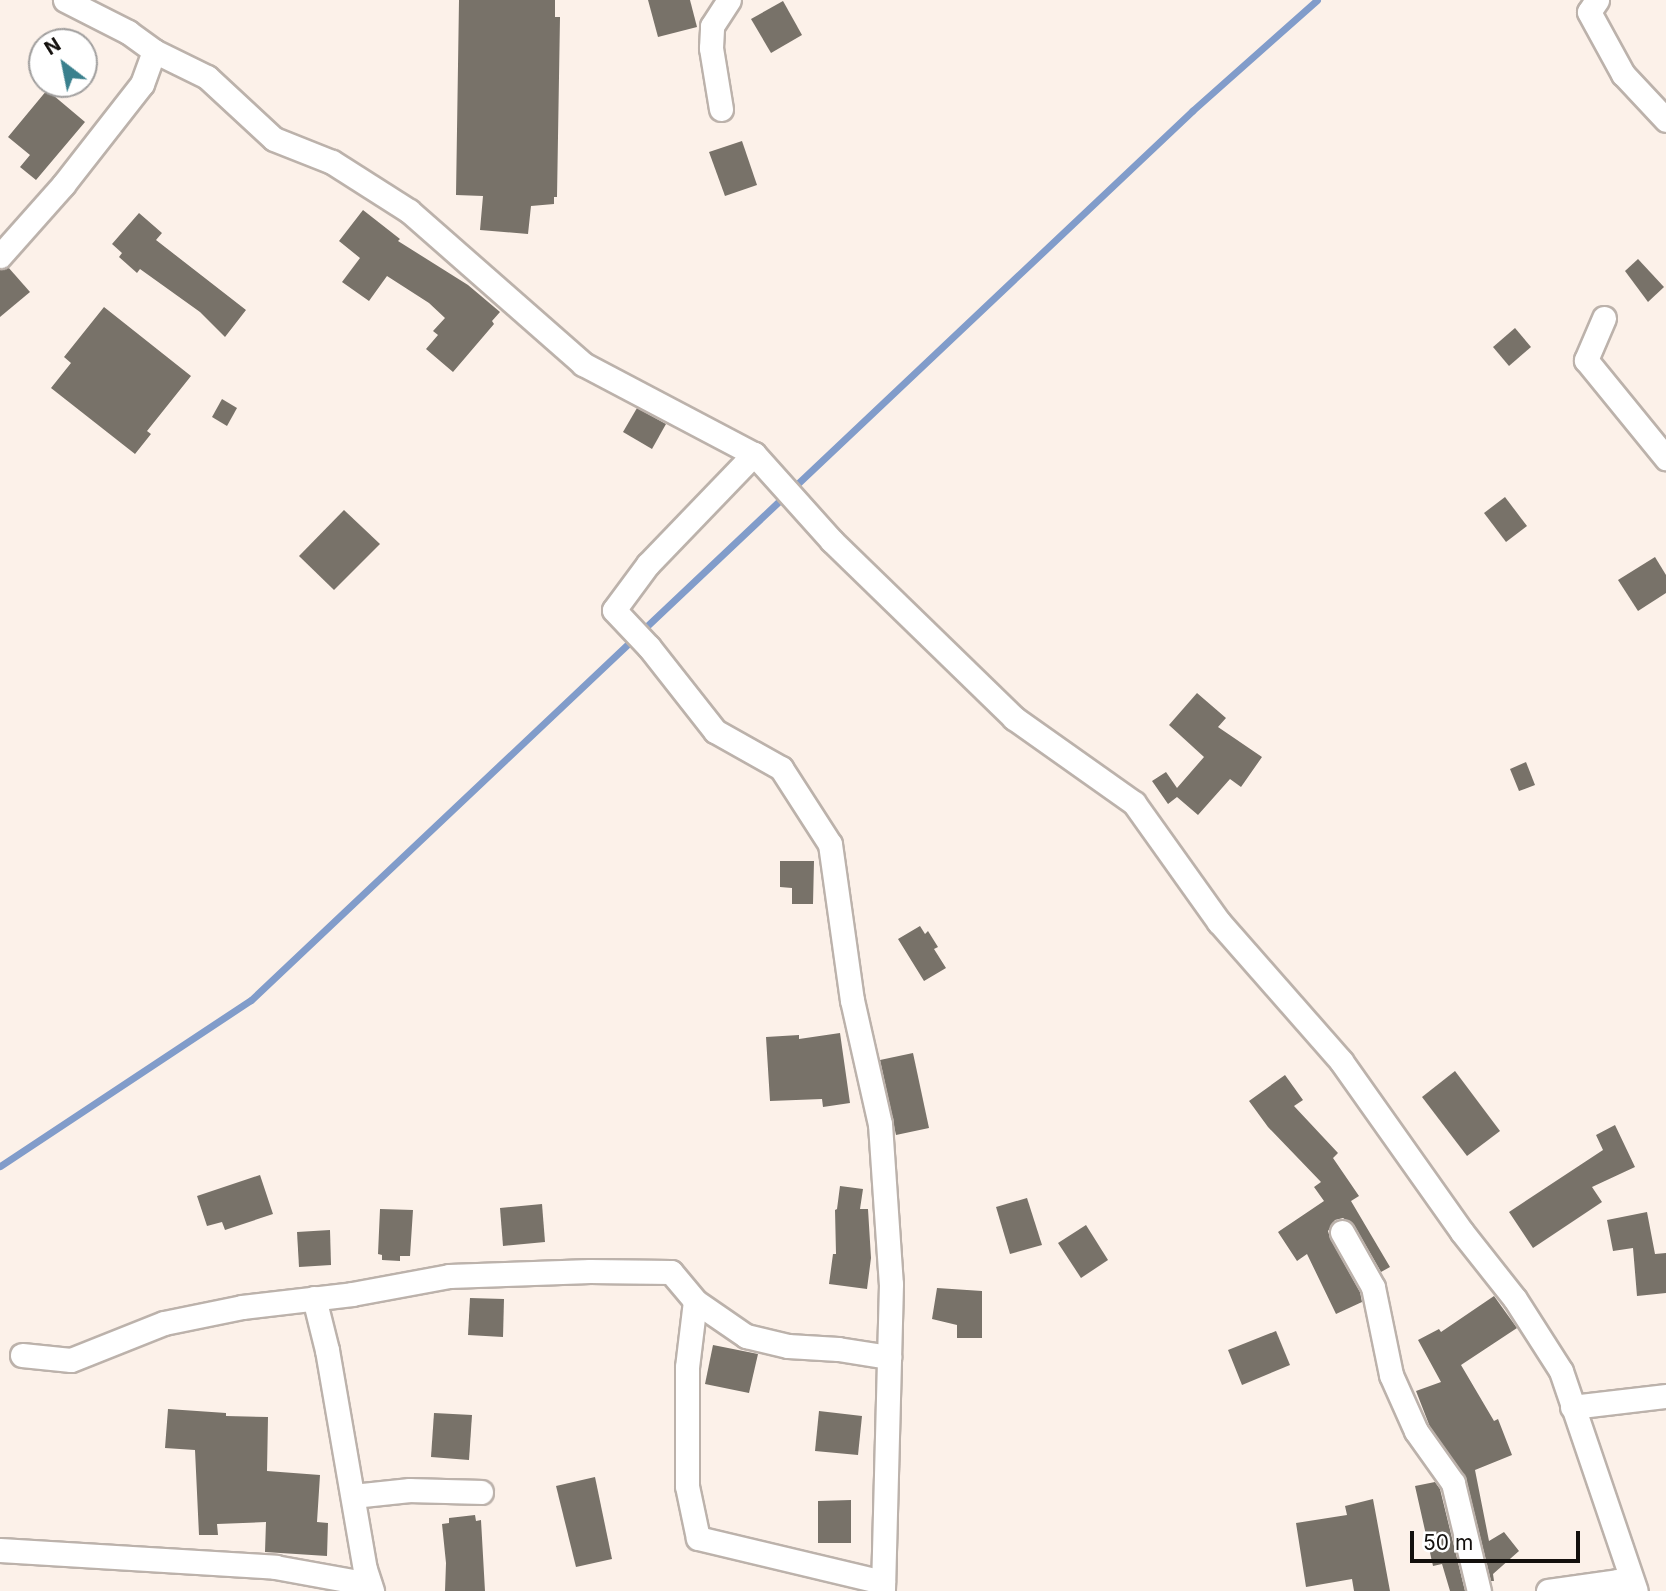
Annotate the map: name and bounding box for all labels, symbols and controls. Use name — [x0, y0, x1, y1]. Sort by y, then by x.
north arrow — [28, 28, 98, 98]
text: N — [40, 33, 65, 60]
scale bar — [1414, 1518, 1584, 1562]
text: 50 m — [1423, 1530, 1473, 1555]

